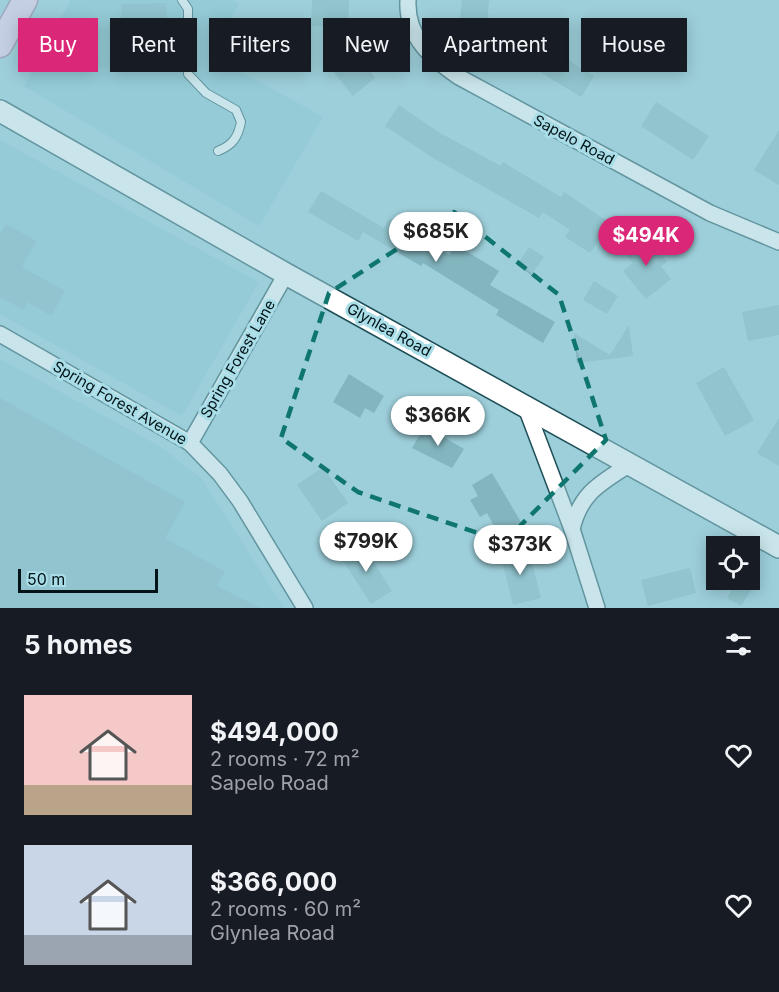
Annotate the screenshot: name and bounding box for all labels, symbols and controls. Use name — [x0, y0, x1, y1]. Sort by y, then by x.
chip: Buy — [18, 18, 98, 72]
chip: Rent — [110, 18, 197, 72]
chip: Filters — [209, 18, 311, 72]
chip: New — [323, 18, 410, 72]
chip: Apartment — [422, 18, 569, 72]
chip: House — [581, 18, 687, 72]
street label: Sapelo Road — [530, 110, 618, 169]
pin: $685K — [394, 212, 478, 263]
pin: $494K — [604, 216, 688, 267]
text: $685K — [403, 219, 469, 243]
text: $494K — [612, 223, 680, 247]
street label: Spring Forest Lane — [196, 296, 279, 421]
street label: Glynlea Road — [344, 299, 435, 361]
street label: Spring Forest Avenue — [50, 356, 191, 449]
pin: $366K — [396, 396, 480, 447]
text: $366K — [405, 403, 471, 427]
pin: $799K — [324, 522, 408, 573]
pin: $373K — [478, 525, 562, 576]
text: $799K — [334, 529, 398, 553]
text: $373K — [488, 532, 552, 556]
map controls — [706, 536, 760, 590]
button: locate — [706, 536, 760, 590]
scale bar — [18, 566, 158, 594]
text: 50 m — [27, 569, 65, 589]
icon: filters — [722, 628, 755, 661]
text: 5 homes — [24, 629, 133, 660]
text: $494,000 — [210, 716, 339, 747]
icon: home — [72, 719, 144, 791]
icon: heart — [722, 739, 755, 772]
text: 2 rooms · 72 m² — [210, 747, 360, 771]
text: Sapelo Road — [210, 771, 329, 795]
text: $366,000 — [210, 866, 337, 897]
icon: home — [72, 869, 144, 941]
icon: heart — [722, 889, 755, 922]
text: 2 rooms · 60 m² — [210, 897, 361, 921]
text: Glynlea Road — [210, 921, 335, 945]

